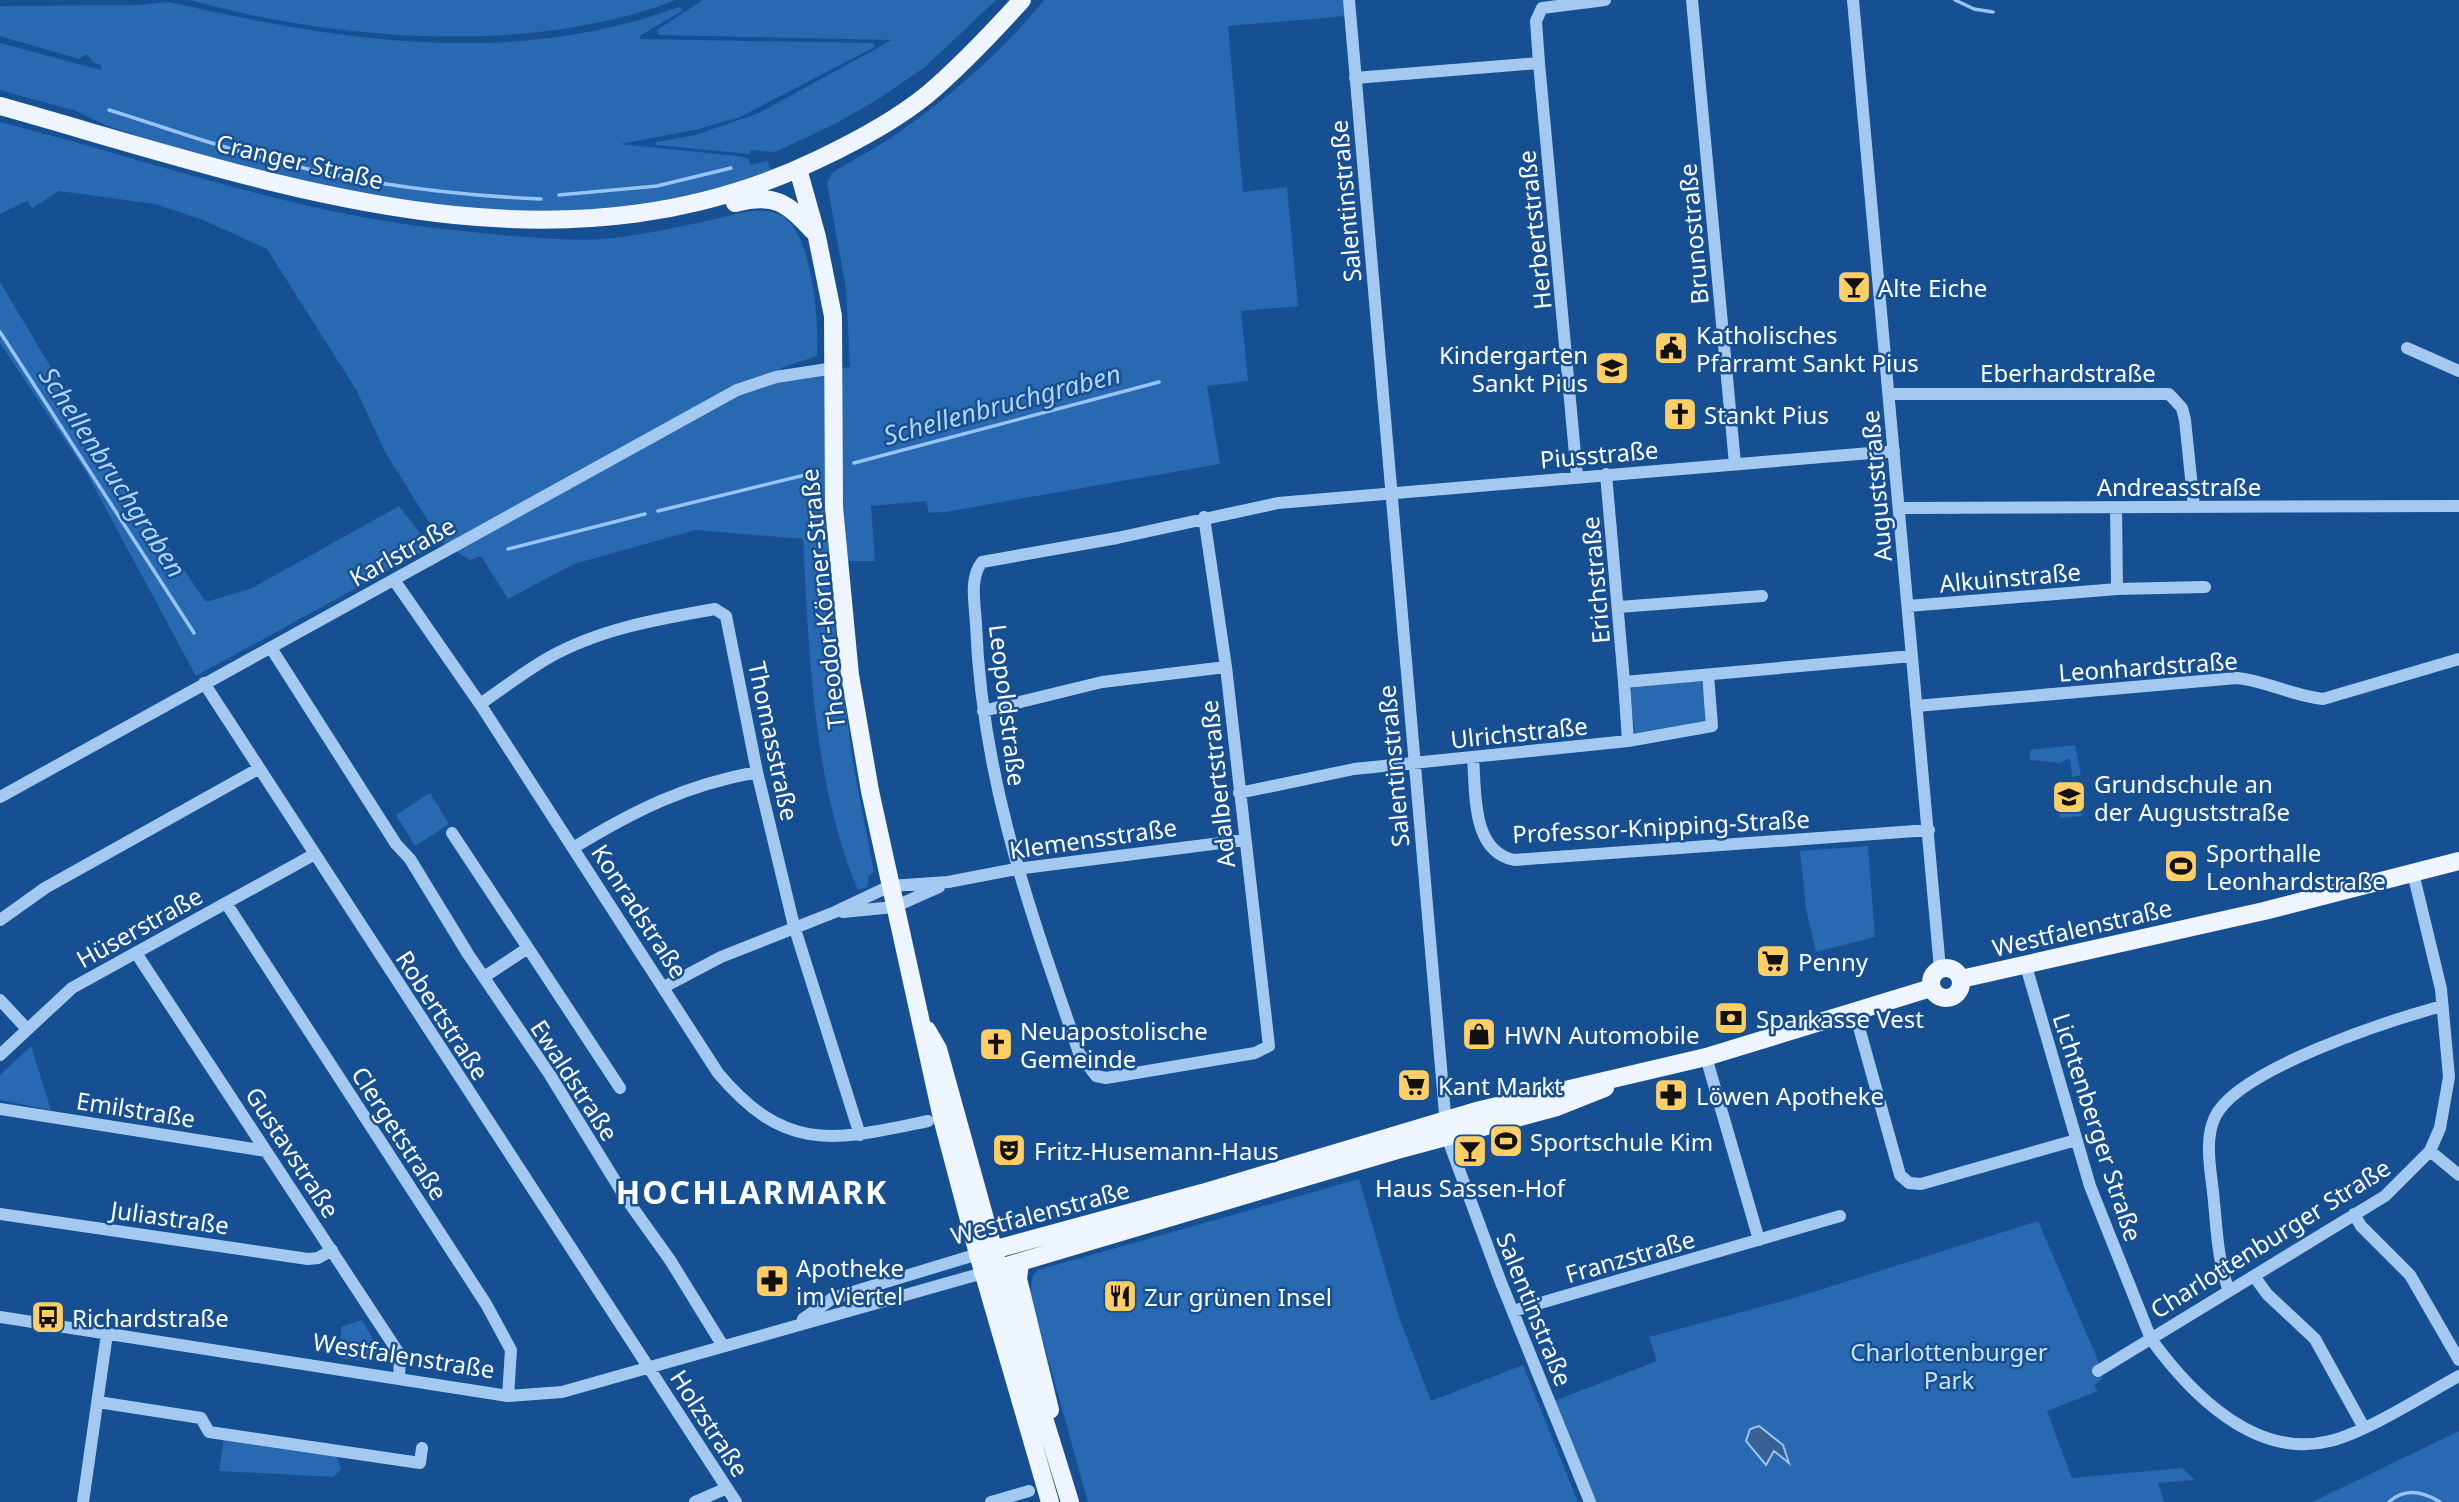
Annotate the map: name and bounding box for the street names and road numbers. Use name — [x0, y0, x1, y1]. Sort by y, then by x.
street label: Salentinstraße — [1321, 119, 1369, 283]
street label: Cranger Straße — [213, 126, 387, 196]
street label: Herbertstraße — [1509, 149, 1559, 311]
street label: Brunostraße — [1670, 162, 1716, 306]
street label: Eberhardstraße — [1980, 356, 2156, 389]
street label: Auguststraße — [1853, 409, 1899, 563]
street label: Piusstraße — [1538, 432, 1660, 476]
street label: Theodor-Körner-Straße — [792, 467, 852, 731]
street label: Andreasstraße — [2097, 470, 2261, 503]
street label: Karlstraße — [343, 508, 461, 594]
street label: Erichstraße — [1573, 515, 1617, 645]
street label: Alkuinstraße — [1938, 554, 2082, 600]
street label: Leopoldstraße — [982, 622, 1034, 788]
street label: Leonhardstraße — [2057, 643, 2239, 689]
street label: Thomasstraße — [741, 658, 807, 824]
street label: Salentinstraße — [1369, 684, 1417, 848]
street label: Adalbertstraße — [1192, 699, 1242, 869]
street label: Ulrichstraße — [1449, 708, 1589, 756]
street label: Professor-Knipping-Straße — [1511, 802, 1811, 850]
street label: Klemensstraße — [1007, 810, 1179, 866]
street label: Konradstraße — [584, 838, 696, 984]
street label: Hüserstraße — [70, 879, 208, 975]
street label: Westfalenstraße — [1989, 890, 2175, 964]
street label: Robertstraße — [389, 944, 497, 1086]
street label: Lichtenberger Straße — [2046, 1009, 2150, 1245]
street label: Ewaldstraße — [523, 1013, 627, 1147]
street label: Clergetstraße — [344, 1060, 456, 1206]
street label: Gustavstraße — [238, 1080, 348, 1224]
street label: Emilstraße — [74, 1083, 198, 1135]
street label: Charlottenburger Straße — [2144, 1151, 2396, 1325]
street label: Westfalenstraße — [947, 1172, 1133, 1252]
street label: Juliastraße — [107, 1192, 231, 1242]
street label: Franzstraße — [1561, 1222, 1699, 1290]
street label: Salentinstraße — [1489, 1227, 1581, 1391]
street label: Westfalenstraße — [311, 1324, 497, 1386]
street label: Holzstraße — [663, 1363, 757, 1483]

